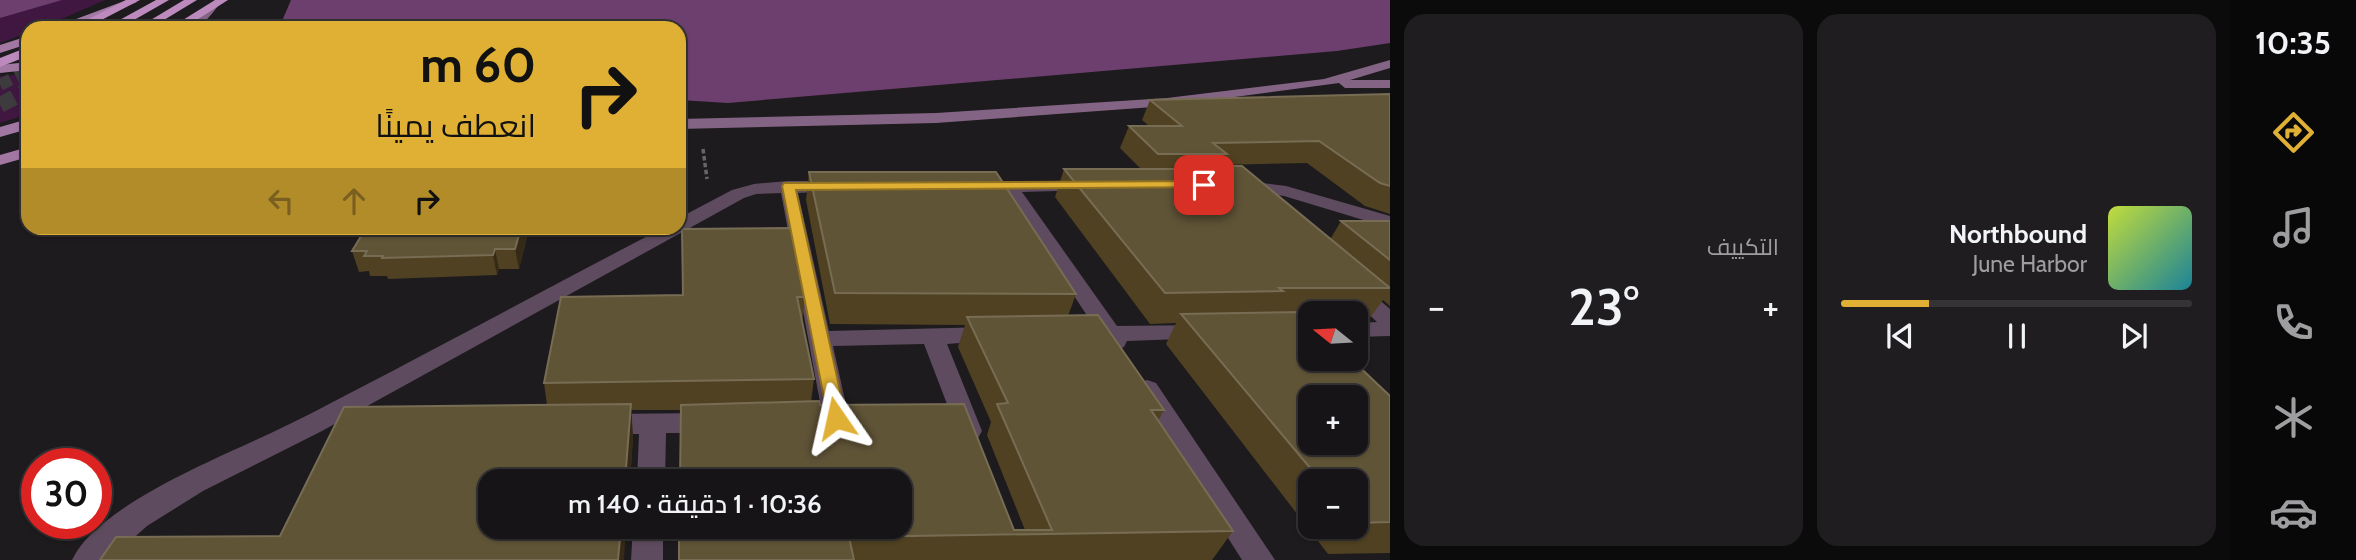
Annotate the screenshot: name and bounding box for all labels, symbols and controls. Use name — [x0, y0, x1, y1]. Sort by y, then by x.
text: 10:35 — [2255, 23, 2331, 62]
text: 60 m — [420, 35, 536, 94]
icon: right — [560, 49, 651, 140]
text: انعطف يمينًا — [375, 106, 536, 145]
icon: directions — [2269, 108, 2318, 157]
pin — [1174, 155, 1234, 215]
icon: arrive — [1185, 166, 1223, 204]
icon: left — [262, 182, 300, 220]
icon: ahead — [335, 182, 373, 220]
icon: right — [408, 182, 446, 220]
icon: music — [2269, 203, 2318, 252]
text: Northbound — [1949, 218, 2087, 250]
text: التكييف — [1707, 233, 1779, 261]
text: June Harbor — [1973, 250, 2087, 278]
text: 23° — [1568, 275, 1639, 338]
text: − — [1428, 283, 1445, 330]
text: + — [1762, 283, 1779, 330]
icon: phone — [2269, 298, 2318, 347]
north arrow — [1298, 301, 1368, 371]
map controls — [1298, 301, 1368, 539]
icon: previous — [1881, 317, 1919, 355]
icon: pause — [1998, 317, 2036, 355]
icon: next — [2115, 317, 2153, 355]
position arrow — [799, 381, 873, 455]
button: + — [1298, 385, 1368, 455]
icon: climate — [2269, 393, 2318, 442]
speed limit sign: 30 — [21, 448, 112, 539]
button: − — [1298, 469, 1368, 539]
text: 10:36 · 1 دقيقة · 140 m — [568, 488, 822, 520]
icon: car — [2269, 488, 2318, 537]

